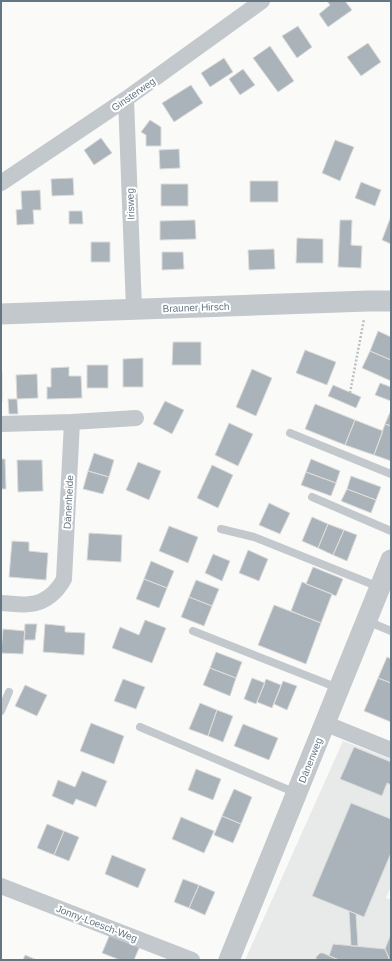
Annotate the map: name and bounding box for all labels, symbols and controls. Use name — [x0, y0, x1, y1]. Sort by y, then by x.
street label: Ginsterweg — [109, 75, 157, 113]
street label: Irisweg — [124, 188, 137, 220]
street label: Brauner Hirsch — [162, 301, 230, 314]
street label: Dänenheide — [62, 474, 75, 529]
street label: Dänenweg — [296, 736, 325, 784]
street label: Jonny-Loesch-Weg — [55, 903, 139, 944]

